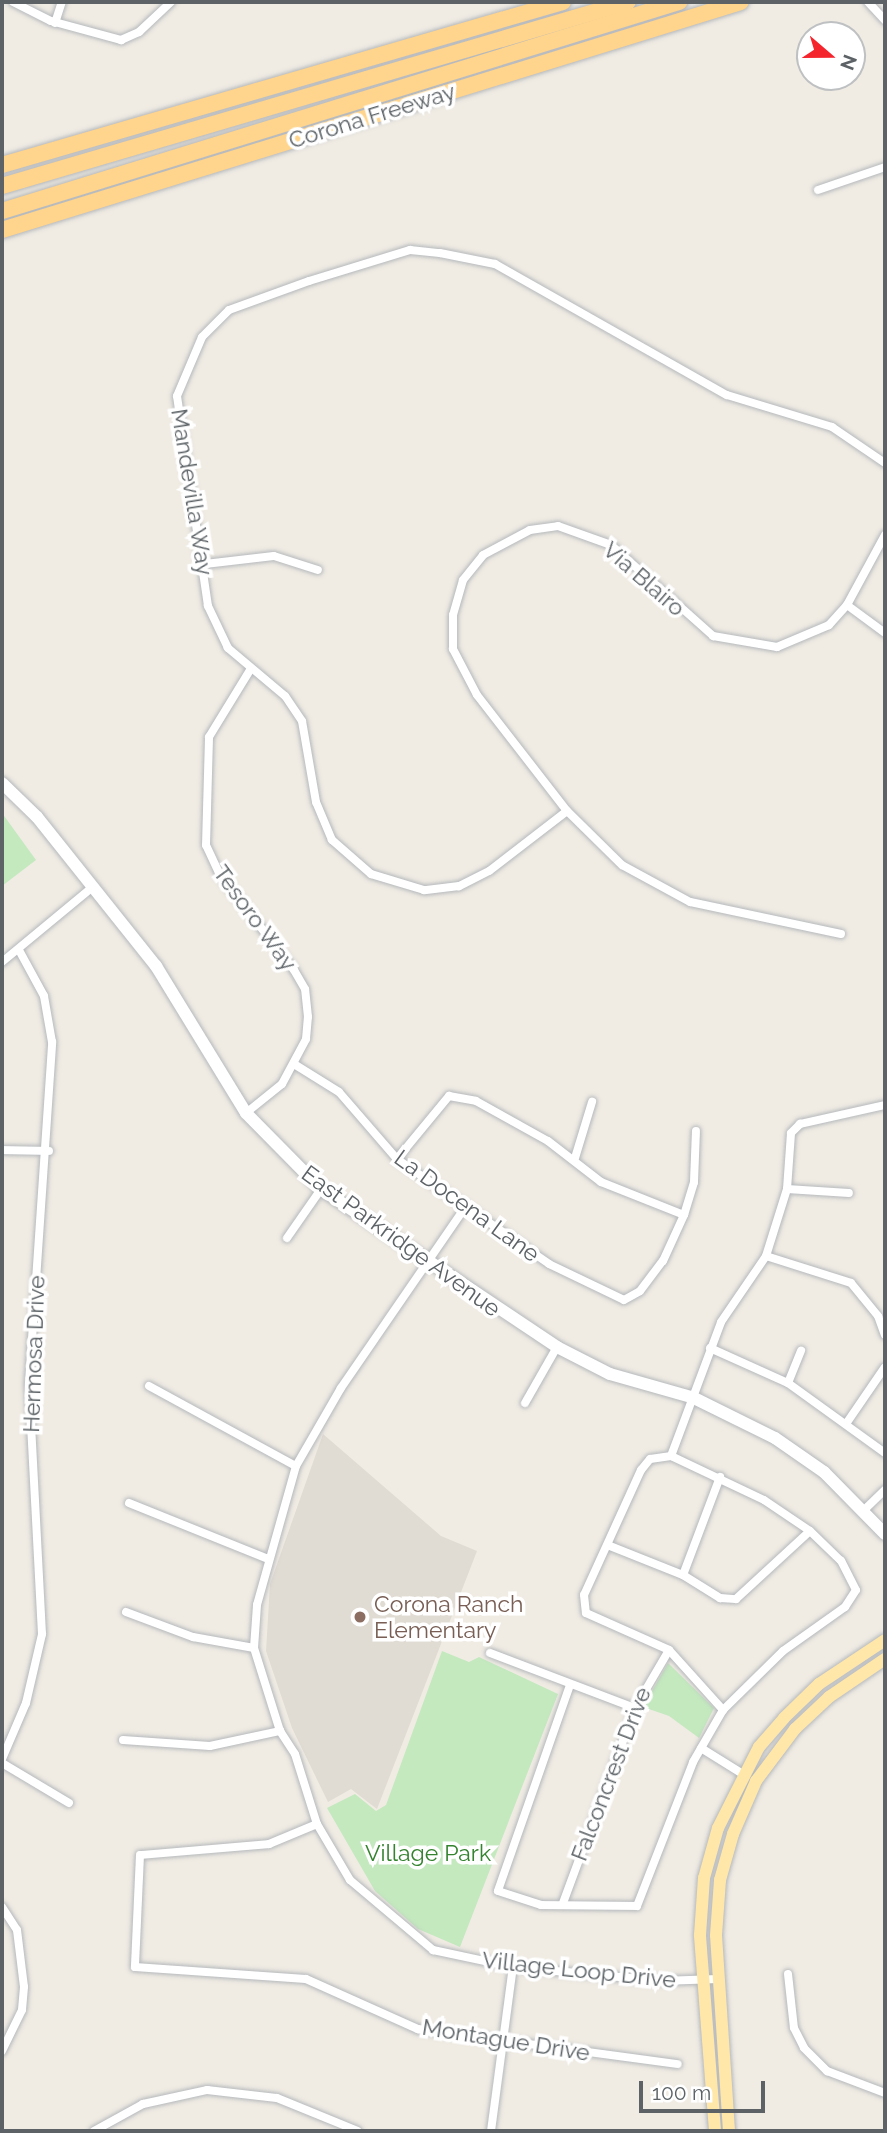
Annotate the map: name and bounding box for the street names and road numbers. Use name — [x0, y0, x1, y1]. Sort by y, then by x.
street label: Corona Freeway — [285, 78, 459, 154]
street label: Mandevilla Way — [165, 406, 219, 578]
street label: Via Blairo — [597, 536, 691, 622]
street label: Tesoro Way — [207, 860, 303, 976]
street label: La Docena Lane — [389, 1144, 545, 1268]
street label: East Parkridge Avenue — [296, 1159, 506, 1323]
street label: Hermosa Drive — [17, 1275, 51, 1433]
street label: Falconcrest Drive — [565, 1683, 657, 1865]
street label: Village Loop Drive — [481, 1946, 677, 1994]
street label: Montague Drive — [420, 2013, 592, 2067]

